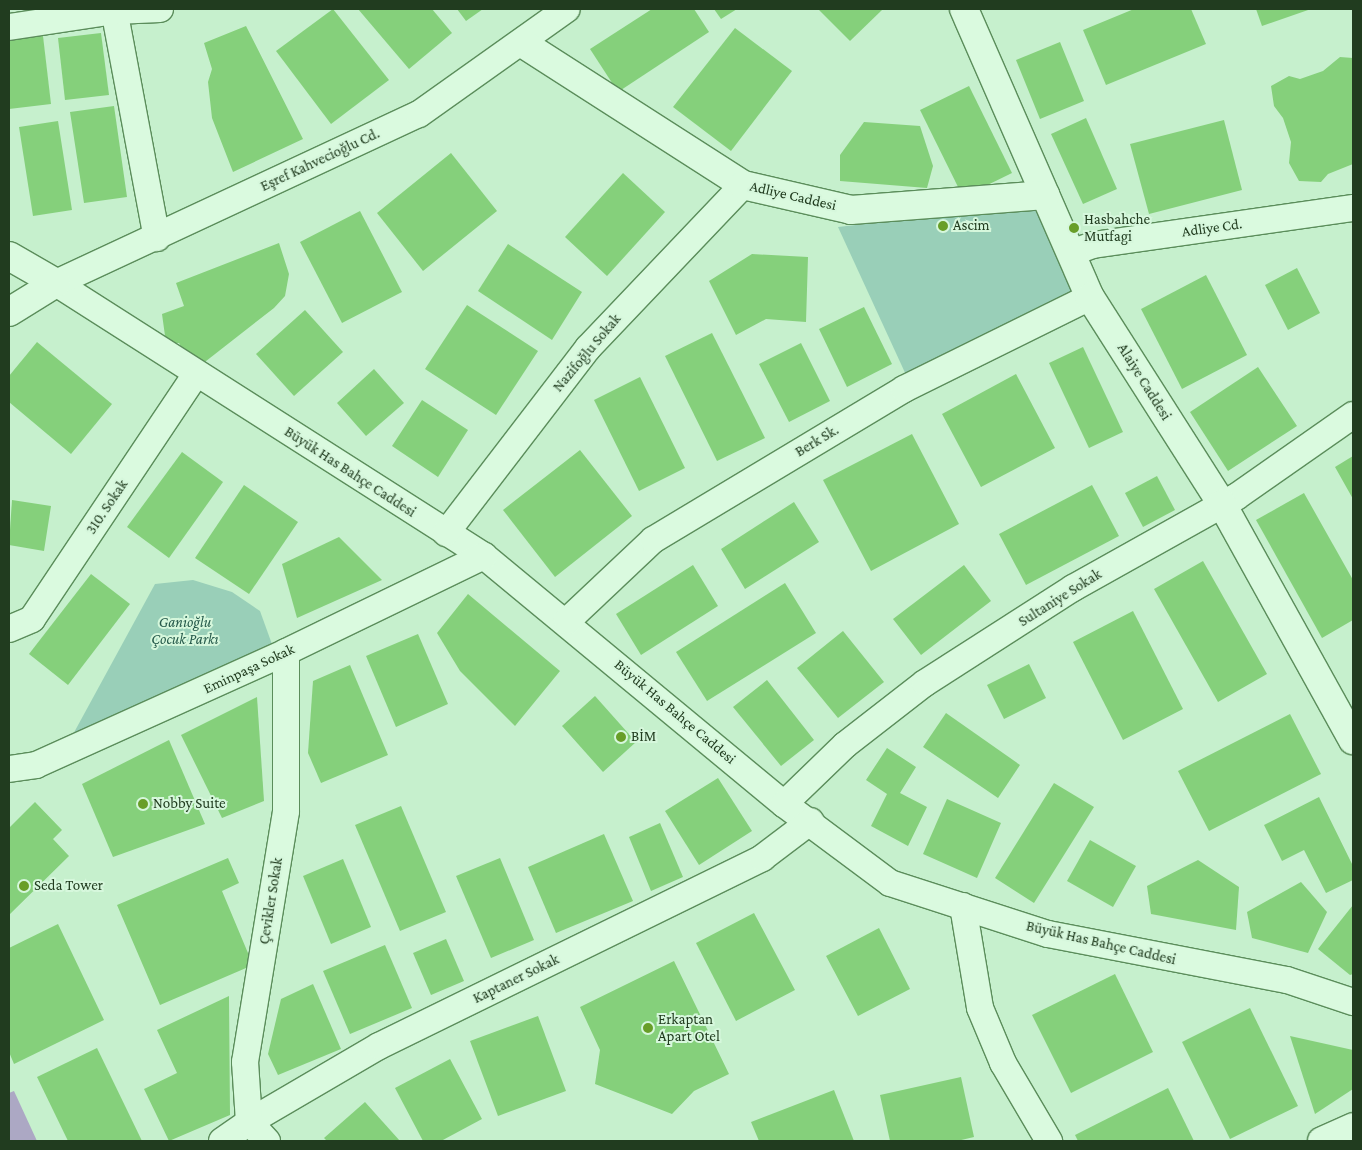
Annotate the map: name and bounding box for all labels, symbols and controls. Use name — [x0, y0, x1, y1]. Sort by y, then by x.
street label: Eşref Kahvecioğlu Cd. — [258, 125, 382, 195]
street label: Adliye Caddesi — [748, 177, 838, 215]
place label: Hasbahche Mutfagi — [1084, 210, 1150, 245]
street label: Adliye Cd. — [1181, 215, 1243, 241]
place label: Ascim — [953, 217, 990, 235]
marker: Ascim — [937, 220, 949, 232]
marker: Hasbahche Mutfagi — [1068, 222, 1080, 234]
street label: Nazifoğlu Sokak — [549, 310, 625, 396]
street label: Alaiye Caddesi — [1113, 340, 1175, 424]
street label: Berk Sk. — [792, 421, 842, 461]
street label: Büyük Has Bahçe Caddesi — [281, 423, 419, 521]
street label: 310. Sokak — [82, 476, 132, 538]
street label: Sultaniye Sokak — [1015, 565, 1105, 631]
park label: Ganioğlu Çocuk Parkı — [151, 613, 219, 648]
street label: Eminpaşa Sokak — [201, 640, 297, 698]
street label: Büyük Has Bahçe Caddesi — [611, 656, 739, 768]
place label: BİM — [631, 728, 656, 746]
marker: BİM — [615, 731, 627, 743]
place label: Nobby Suite — [153, 795, 226, 813]
marker: Nobby Suite — [137, 798, 149, 810]
street label: Çevikler Sokak — [255, 856, 287, 946]
place label: Seda Tower — [34, 877, 103, 895]
marker: Seda Tower — [18, 880, 30, 892]
street label: Büyük Has Bahçe Caddesi — [1024, 917, 1178, 969]
street label: Kaptaner Sokak — [470, 950, 562, 1008]
place label: Erkaptan Apart Otel — [658, 1010, 720, 1045]
marker: Erkaptan Apart Otel — [642, 1022, 654, 1034]

